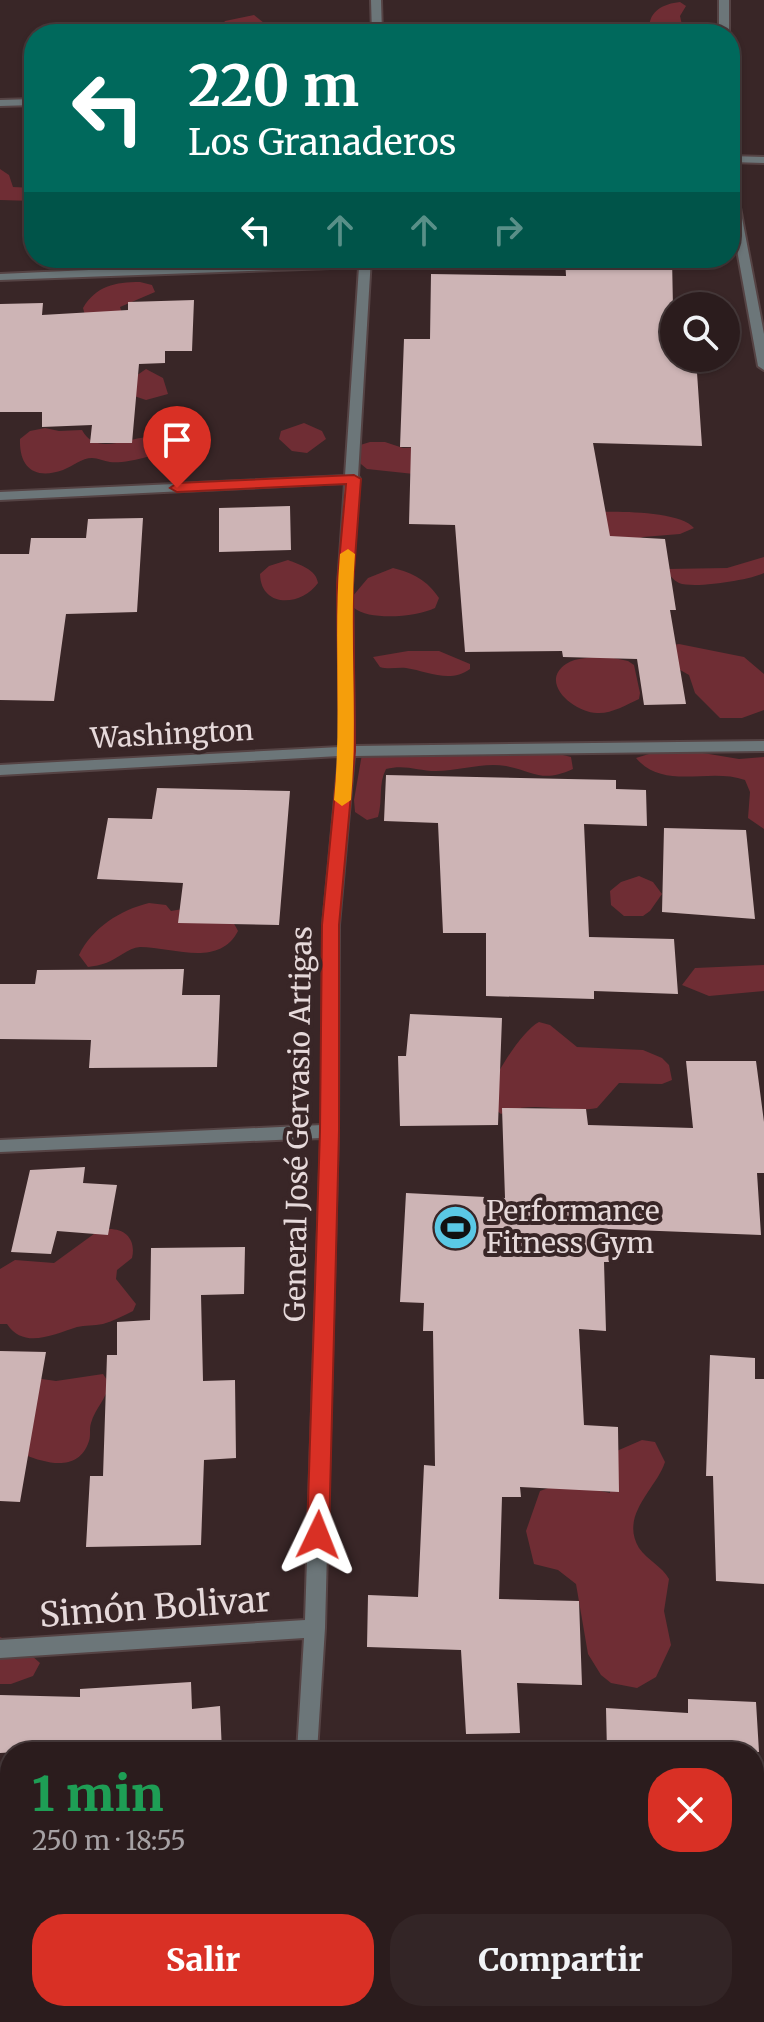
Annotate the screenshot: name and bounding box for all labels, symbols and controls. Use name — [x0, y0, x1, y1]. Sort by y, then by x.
text: 220 m — [188, 51, 359, 121]
icon: left — [56, 56, 160, 160]
text: Los Granaderos — [188, 120, 456, 165]
icon: left — [234, 208, 278, 252]
icon: ahead — [318, 208, 362, 252]
icon: ahead — [402, 208, 446, 252]
icon: right — [486, 208, 530, 252]
map controls — [660, 292, 740, 372]
button: search — [660, 292, 740, 372]
pin — [143, 406, 211, 488]
icon: arrive — [155, 418, 199, 462]
street label: Washington — [88, 712, 255, 756]
street label: General José Gervasio Artigas — [277, 926, 319, 1322]
place label: Performance Fitness Gym — [486, 1193, 660, 1261]
sports icon: Performance Fitness Gym — [431, 1203, 479, 1251]
position arrow — [276, 1493, 360, 1577]
street label: Simón Bolivar — [38, 1578, 272, 1636]
text: 1 min — [32, 1764, 164, 1824]
button: close — [648, 1768, 732, 1852]
text: 250 m · 18:55 — [32, 1824, 186, 1857]
button: Salir — [32, 1914, 374, 2006]
button: Compartir — [390, 1914, 732, 2006]

